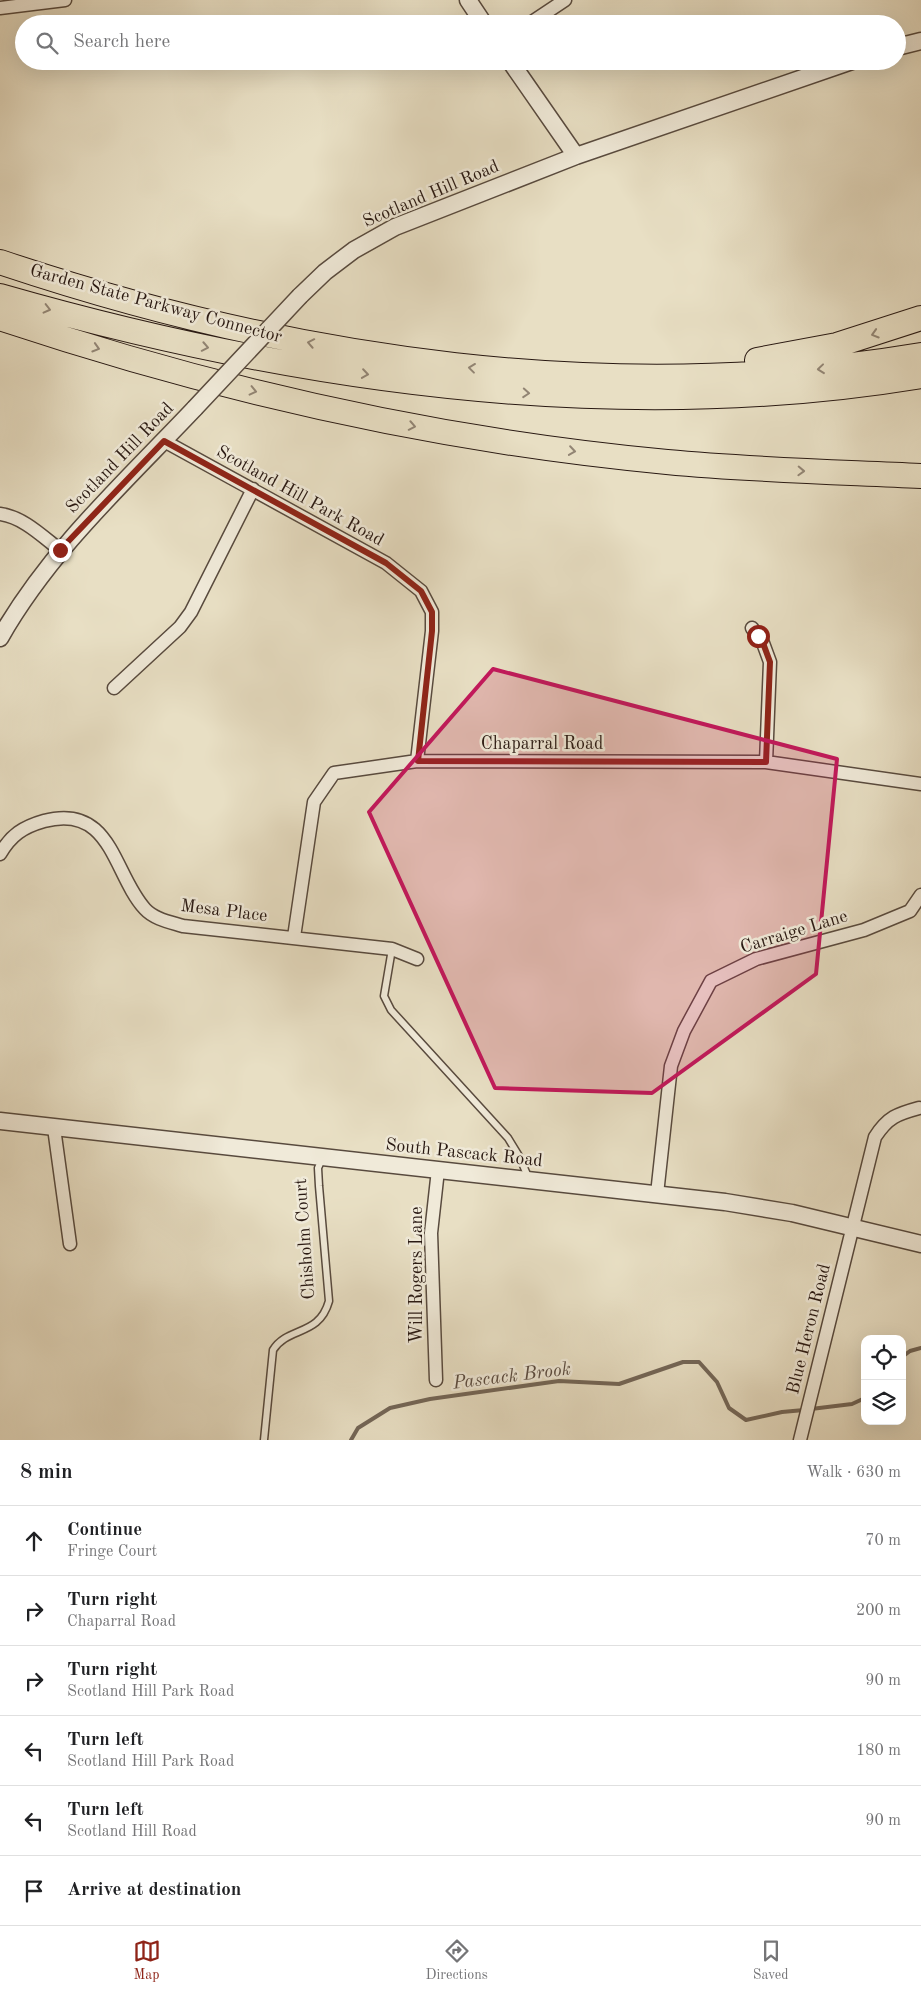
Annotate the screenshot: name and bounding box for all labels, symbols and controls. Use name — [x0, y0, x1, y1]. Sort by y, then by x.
search box — [15, 15, 906, 70]
icon: search — [33, 29, 61, 57]
text: Search here — [73, 33, 170, 52]
street label: Scotland Hill Road — [360, 157, 502, 231]
street label: Garden State Parkway Connector — [28, 262, 285, 347]
one-way arrow — [42, 303, 51, 313]
one-way arrow — [871, 329, 880, 339]
one-way arrow — [307, 338, 316, 348]
one-way arrow — [201, 341, 209, 351]
one-way arrow — [92, 343, 100, 353]
one-way arrow — [468, 363, 476, 374]
one-way arrow — [816, 363, 824, 374]
one-way arrow — [361, 369, 369, 379]
one-way arrow — [249, 385, 258, 396]
one-way arrow — [523, 387, 531, 398]
street label: Scotland Hill Road — [63, 399, 177, 517]
one-way arrow — [408, 420, 416, 430]
street label: Scotland Hill Park Road — [213, 443, 387, 549]
one-way arrow — [569, 445, 577, 456]
one-way arrow — [798, 466, 805, 476]
route end — [49, 539, 72, 562]
route start — [747, 625, 770, 648]
street label: Chaparral Road — [481, 735, 603, 753]
street label: Mesa Place — [180, 897, 268, 925]
street label: Carraige Lane — [738, 907, 850, 957]
street label: South Pascack Road — [384, 1136, 544, 1170]
street label: Chisholm Court — [292, 1178, 318, 1300]
street label: Will Rogers Lane — [408, 1206, 426, 1344]
street label: Blue Heron Road — [784, 1262, 834, 1396]
map controls — [861, 1335, 906, 1425]
button: locate — [861, 1335, 906, 1380]
water label: Pascack Brook — [451, 1360, 572, 1394]
button: layers — [861, 1380, 906, 1425]
text: 8 min — [20, 1462, 73, 1483]
text: Walk · 630 m — [806, 1465, 901, 1481]
text: Continue — [67, 1521, 142, 1540]
icon: ahead — [20, 1527, 48, 1555]
text: 70 m — [865, 1533, 901, 1549]
text: Fringe Court — [67, 1544, 157, 1560]
text: Turn right — [67, 1591, 157, 1610]
icon: right — [20, 1597, 48, 1625]
text: 200 m — [856, 1603, 901, 1619]
text: Chaparral Road — [67, 1614, 176, 1630]
text: Turn right — [67, 1661, 157, 1680]
icon: right — [20, 1667, 48, 1695]
text: 90 m — [865, 1673, 901, 1689]
text: Scotland Hill Park Road — [67, 1684, 234, 1700]
text: Turn left — [67, 1731, 144, 1750]
icon: left — [20, 1737, 48, 1765]
text: 180 m — [856, 1743, 901, 1759]
text: Scotland Hill Park Road — [67, 1754, 234, 1770]
text: Turn left — [67, 1801, 144, 1820]
icon: left — [20, 1807, 48, 1835]
text: 90 m — [865, 1813, 901, 1829]
text: Scotland Hill Road — [67, 1824, 197, 1840]
icon: arrive — [20, 1877, 48, 1905]
text: Arrive at destination — [67, 1881, 241, 1900]
tab: Map — [133, 1937, 161, 1984]
tab: Directions — [426, 1937, 488, 1984]
tab: Saved — [753, 1937, 788, 1984]

